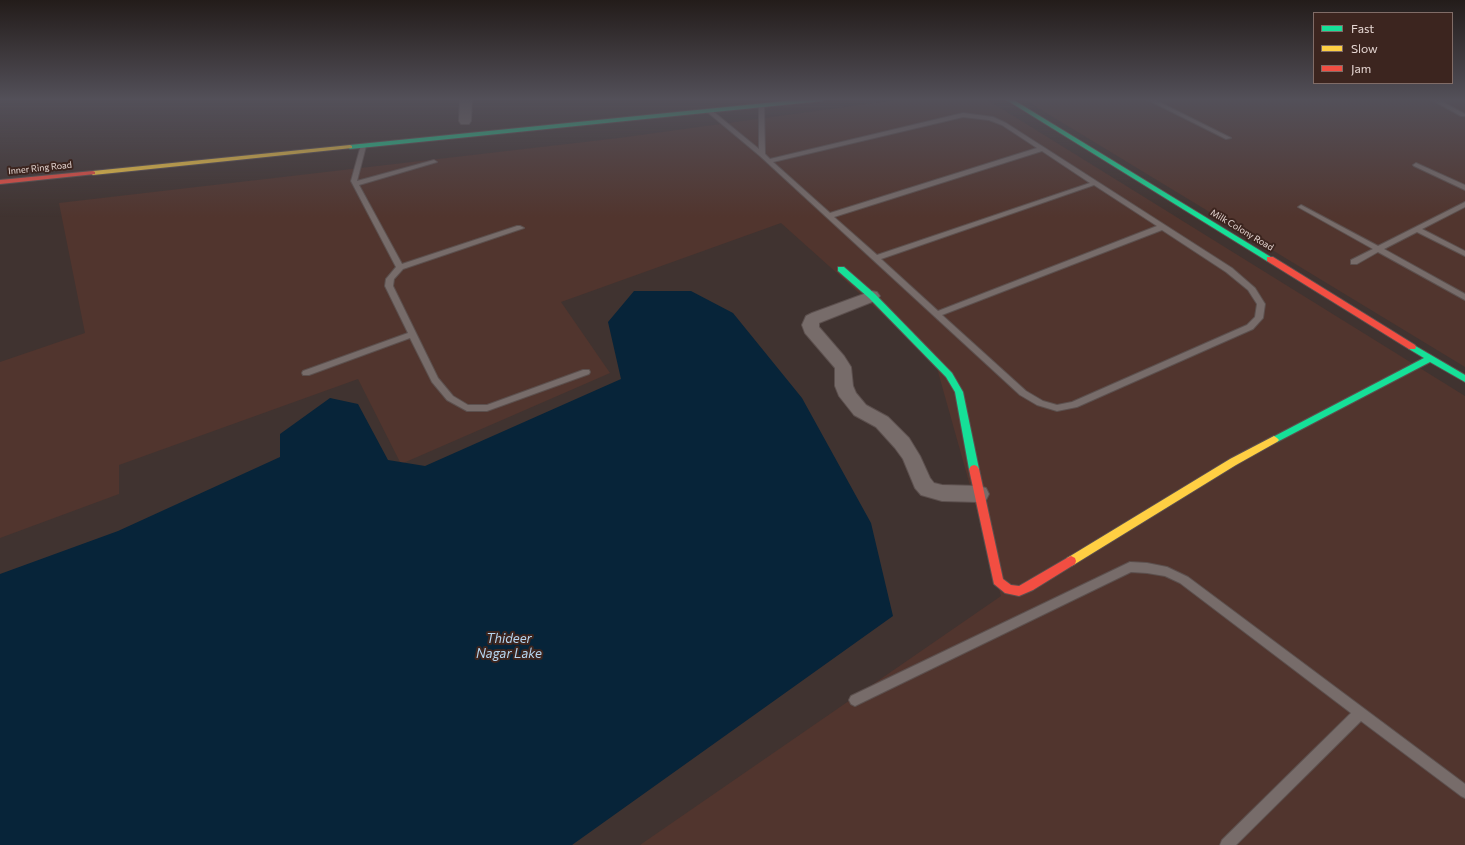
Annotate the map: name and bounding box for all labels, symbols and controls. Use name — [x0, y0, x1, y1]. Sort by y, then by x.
legend — [1313, 12, 1453, 84]
text: Fast — [1351, 21, 1374, 35]
text: Slow — [1351, 41, 1378, 55]
text: Jam — [1351, 61, 1371, 75]
street label: Inner Ring Road — [8, 159, 72, 177]
street label: Milk Colony Road — [1209, 207, 1275, 253]
water label: Thideer Nagar Lake — [476, 631, 542, 662]

